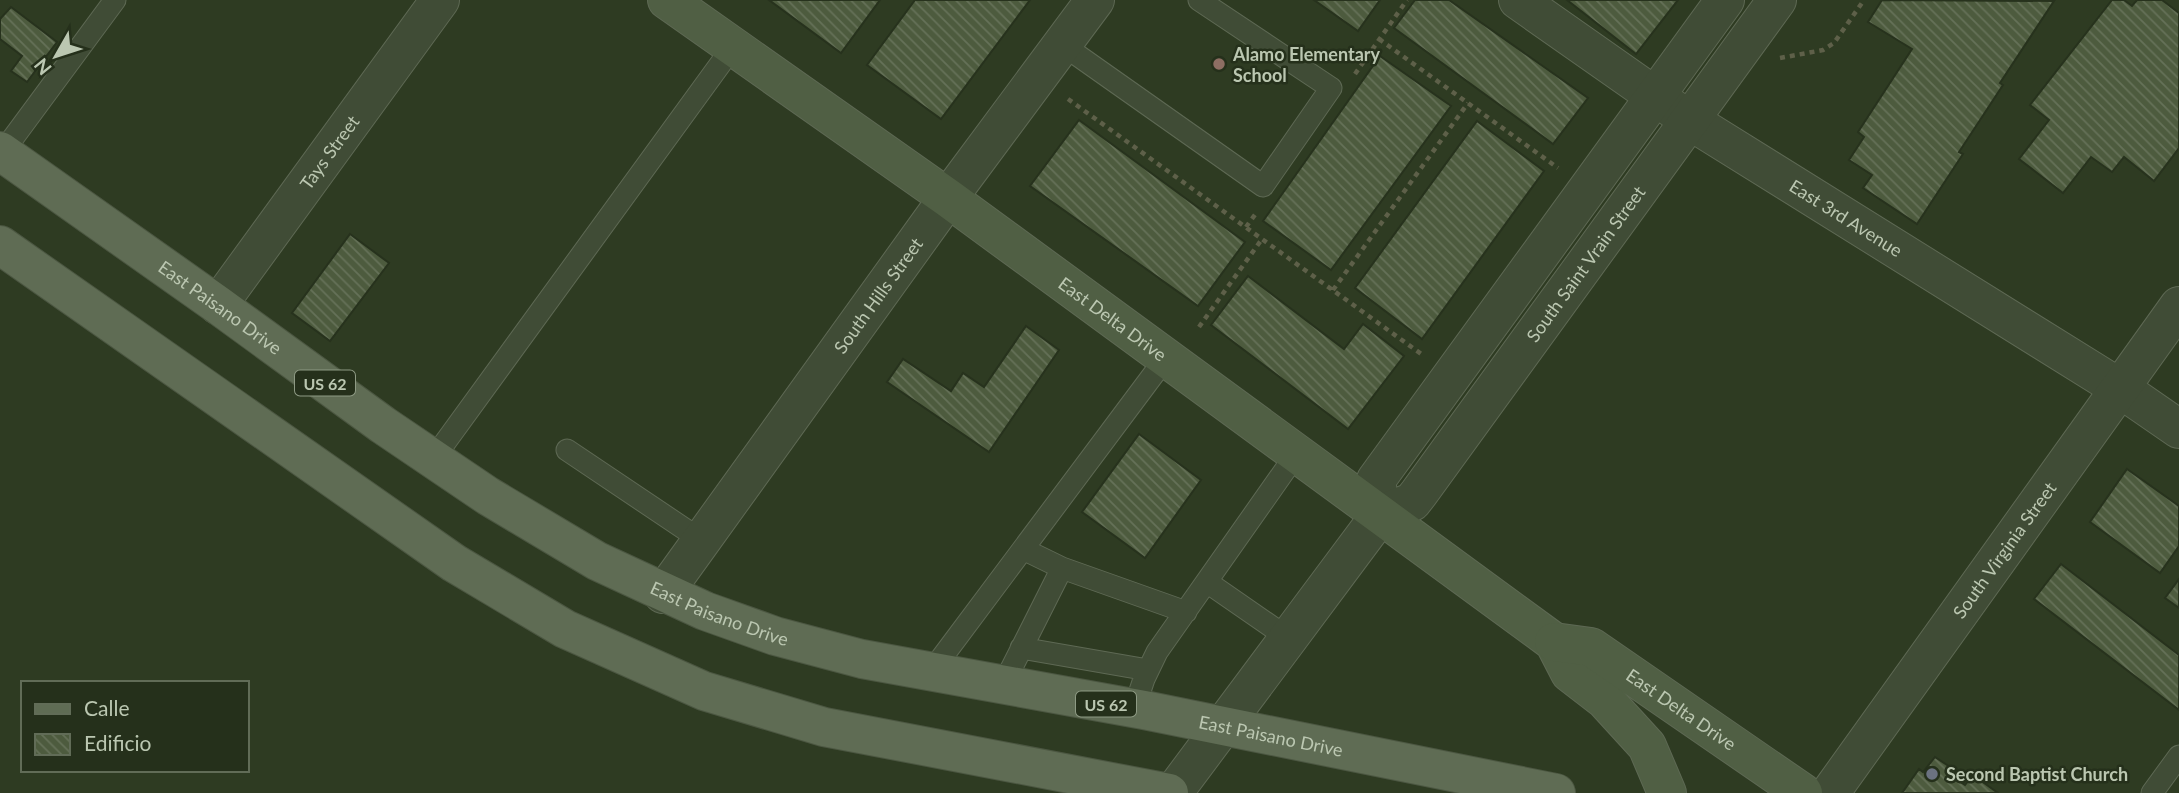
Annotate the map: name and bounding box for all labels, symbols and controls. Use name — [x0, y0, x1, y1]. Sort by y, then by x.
north arrow — [21, 21, 91, 91]
place label: Alamo Elementary School — [1232, 43, 1381, 86]
text: N — [29, 54, 56, 80]
marker: Alamo Elementary School — [1211, 56, 1227, 72]
street label: Tays Street — [295, 110, 364, 194]
street label: East 3rd Avenue — [1786, 175, 1906, 261]
street label: South Saint Vrain Street — [1522, 181, 1650, 346]
street label: South Hills Street — [829, 233, 927, 357]
street label: East Paisano Drive — [154, 256, 286, 359]
street label: East Delta Drive — [1054, 272, 1171, 366]
road number: US 62 — [295, 370, 355, 396]
street label: South Virginia Street — [1948, 477, 2061, 622]
street label: East Paisano Drive — [647, 576, 791, 650]
street label: East Delta Drive — [1622, 664, 1740, 755]
legend — [21, 681, 248, 772]
road number: US 62 — [1076, 692, 1136, 716]
text: Calle — [84, 695, 129, 720]
street label: East Paisano Drive — [1197, 710, 1345, 761]
text: Edificio — [84, 730, 152, 755]
place label: Second Baptist Church — [1946, 763, 2128, 785]
marker: Second Baptist Church — [1924, 766, 1940, 782]

